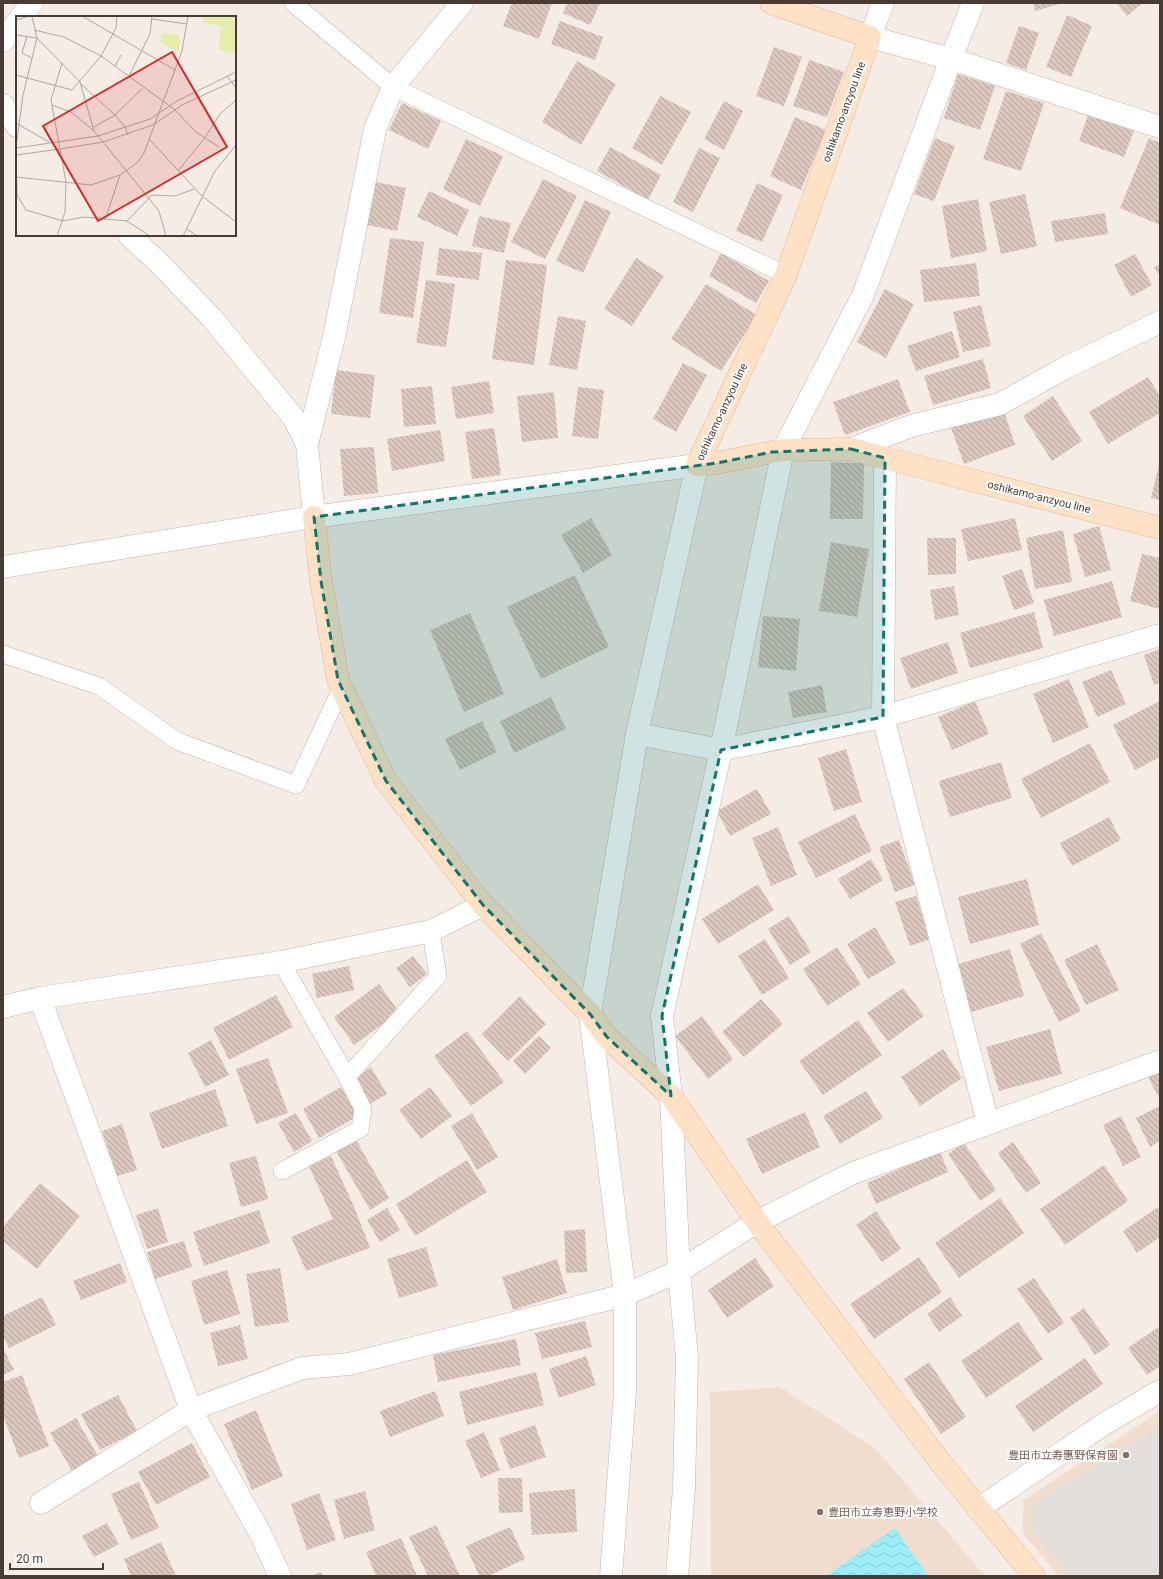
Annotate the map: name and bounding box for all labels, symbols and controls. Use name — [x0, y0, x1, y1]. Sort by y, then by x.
inset map — [16, 16, 236, 236]
street label: oshikamo-anzyou line — [820, 60, 868, 164]
street label: oshikamo-anzyou line — [694, 361, 750, 463]
street label: oshikamo-anzyou line — [986, 478, 1092, 516]
place label: 豊田市立寿惠野保育園 — [1008, 1449, 1118, 1462]
marker: 豊田市立寿惠野保育園 — [1121, 1450, 1131, 1460]
place label: 豊田市立寿恵野小学校 — [828, 1506, 938, 1519]
marker: 豊田市立寿恵野小学校 — [815, 1507, 825, 1517]
scale bar — [10, 1545, 103, 1571]
text: 20 m — [16, 1552, 43, 1566]

